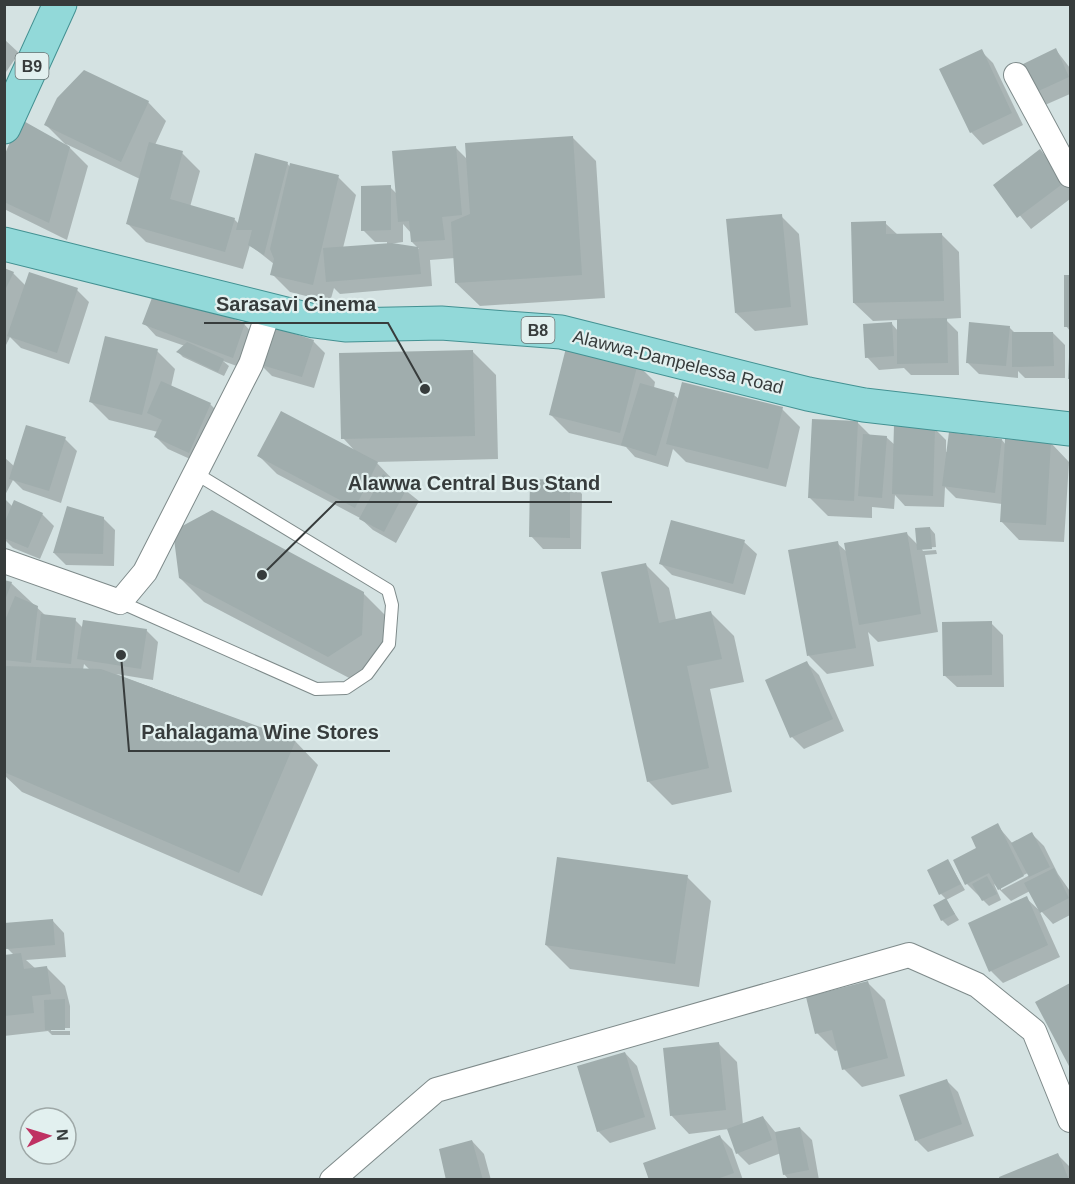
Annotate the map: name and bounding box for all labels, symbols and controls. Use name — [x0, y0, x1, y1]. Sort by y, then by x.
road number: B9 — [15, 53, 48, 79]
callout: Sarasavi Cinema — [204, 285, 388, 323]
text: Sarasavi Cinema — [216, 293, 377, 315]
road number: B8 — [522, 317, 554, 343]
street label: Alawwa-Dampelessa Road — [571, 326, 785, 398]
callout: Alawwa Central Bus Stand — [336, 464, 612, 502]
text: Alawwa Central Bus Stand — [348, 472, 600, 494]
callout: Pahalagama Wine Stores — [129, 713, 390, 751]
text: Pahalagama Wine Stores — [141, 721, 379, 743]
north arrow — [18, 1106, 78, 1166]
text: N — [54, 1129, 71, 1141]

